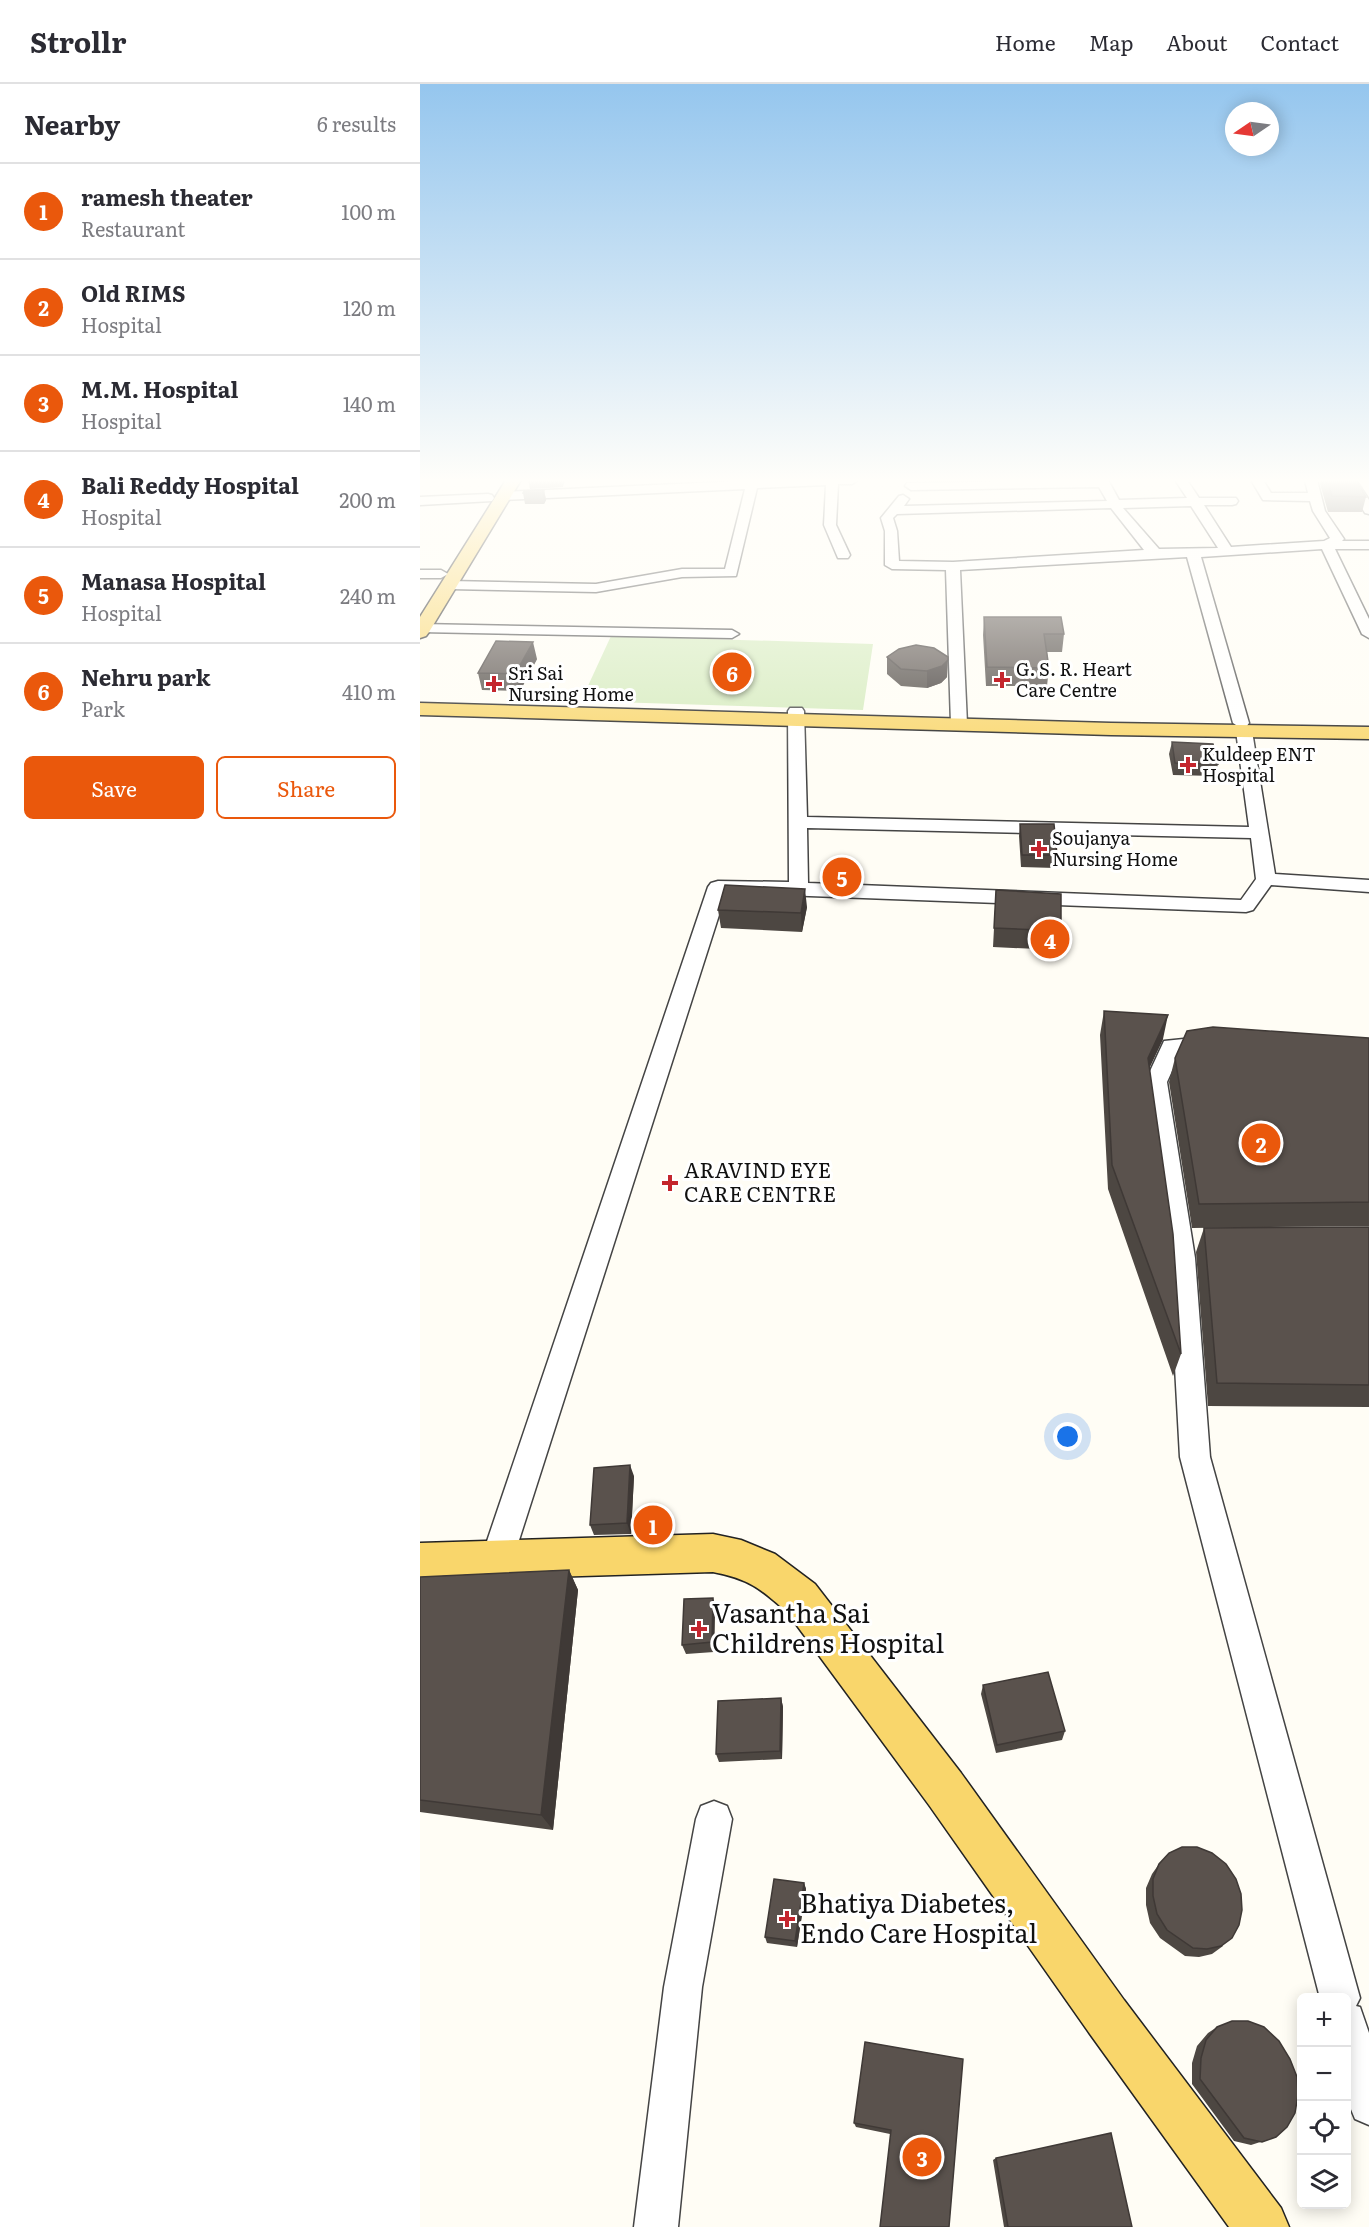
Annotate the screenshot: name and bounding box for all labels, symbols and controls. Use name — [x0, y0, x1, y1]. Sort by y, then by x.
text: Strollr — [30, 20, 126, 62]
text: Home — [995, 26, 1056, 57]
text: Map — [1089, 26, 1133, 57]
text: About — [1166, 26, 1228, 57]
text: Contact — [1261, 26, 1339, 57]
north arrow — [1225, 102, 1279, 156]
text: Nearby — [24, 104, 120, 143]
text: 6 results — [317, 108, 396, 138]
text: ramesh theater — [81, 180, 253, 213]
text: 1 — [39, 196, 48, 226]
text: 100 m — [341, 196, 396, 226]
text: Restaurant — [81, 213, 185, 243]
text: Old RIMS — [81, 276, 186, 309]
text: 2 — [38, 292, 49, 322]
text: 120 m — [343, 292, 396, 322]
text: Hospital — [81, 309, 162, 339]
text: M.M. Hospital — [81, 372, 238, 405]
text: 3 — [38, 388, 49, 418]
text: 140 m — [343, 388, 396, 418]
text: Hospital — [81, 405, 162, 435]
text: Bali Reddy Hospital — [81, 468, 299, 501]
text: 4 — [37, 484, 50, 514]
text: 200 m — [339, 484, 396, 514]
text: Hospital — [81, 501, 162, 531]
text: Manasa Hospital — [81, 564, 266, 597]
text: 5 — [38, 580, 49, 610]
text: 240 m — [340, 580, 396, 610]
text: Hospital — [81, 597, 162, 627]
pin: 6 — [712, 650, 752, 694]
place label: G. S. R. Heart Care Centre — [1016, 655, 1132, 703]
place label: Sri Sai Nursing Home — [508, 659, 634, 707]
text: Nehru park — [81, 660, 211, 693]
marker: G. S. R. Heart Care Centre — [993, 671, 1011, 689]
marker: Sri Sai Nursing Home — [485, 675, 503, 693]
text: 6 — [38, 676, 49, 706]
text: 410 m — [342, 676, 396, 706]
text: Park — [81, 693, 125, 723]
place label: Kuldeep ENT Hospital — [1202, 740, 1316, 788]
button: Save — [24, 756, 204, 819]
button: Share — [216, 756, 396, 819]
marker: Kuldeep ENT Hospital — [1179, 756, 1197, 774]
place label: Soujanya Nursing Home — [1052, 824, 1178, 872]
marker: Soujanya Nursing Home — [1030, 840, 1048, 858]
pin: 5 — [822, 854, 862, 900]
pin: 4 — [1030, 916, 1070, 962]
pin: 2 — [1242, 1120, 1280, 1166]
place label: ARAVIND EYE CARE CENTRE — [684, 1153, 836, 1208]
marker: ARAVIND EYE CARE CENTRE — [661, 1174, 679, 1192]
your location — [1053, 1422, 1082, 1451]
pin: 1 — [634, 1502, 672, 1548]
place label: Vasantha Sai Childrens Hospital — [712, 1592, 945, 1661]
marker: Vasantha Sai Childrens Hospital — [690, 1620, 708, 1638]
place label: Bhatiya Diabetes, Endo Care Hospital — [800, 1882, 1037, 1951]
marker: Bhatiya Diabetes, Endo Care Hospital — [778, 1910, 796, 1928]
map controls — [1297, 1993, 1351, 2209]
button: + — [1297, 1993, 1351, 2047]
button: − — [1297, 2047, 1351, 2101]
button: locate — [1297, 2101, 1351, 2155]
pin: 3 — [902, 2134, 942, 2180]
button: layers — [1297, 2155, 1351, 2209]

